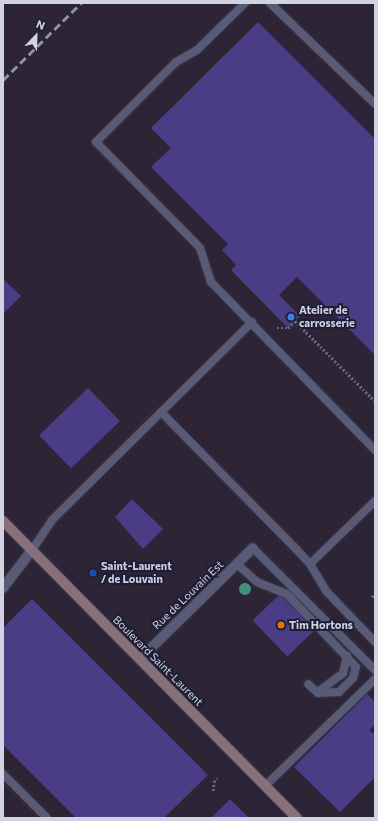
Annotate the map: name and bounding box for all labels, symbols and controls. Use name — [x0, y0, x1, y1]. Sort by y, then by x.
north arrow — [16, 16, 56, 56]
text: N — [35, 17, 47, 32]
place label: Atelier de carrosserie — [299, 304, 355, 330]
marker: Atelier de carrosserie — [286, 312, 296, 322]
street label: Rue de Louvain Est — [150, 558, 226, 632]
place label: Saint-Laurent / de Louvain — [101, 560, 172, 586]
marker: Saint-Laurent / de Louvain — [88, 568, 98, 578]
street label: Boulevard Saint-Laurent — [110, 613, 206, 709]
place label: Tim Hortons — [289, 618, 353, 632]
marker: Tim Hortons — [276, 620, 286, 630]

